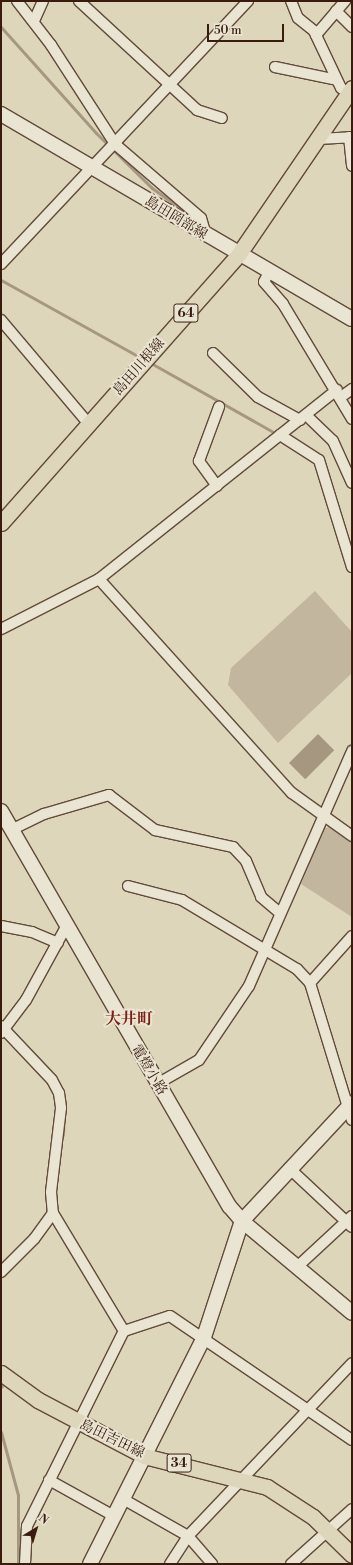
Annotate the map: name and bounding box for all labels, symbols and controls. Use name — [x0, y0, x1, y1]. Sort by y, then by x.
scale bar — [209, 16, 286, 42]
text: 50 m — [214, 23, 242, 38]
street label: 島田岡部線 — [142, 193, 210, 243]
road number: 64 — [173, 302, 199, 324]
street label: 島田川根線 — [110, 335, 168, 399]
district label: 大井町 — [105, 1009, 153, 1029]
street label: 電燈小路 — [127, 1042, 171, 1098]
street label: 島田吉田線 — [77, 1416, 147, 1462]
road number: 34 — [166, 1452, 192, 1474]
north arrow — [16, 1509, 56, 1549]
text: N — [36, 1511, 51, 1528]

